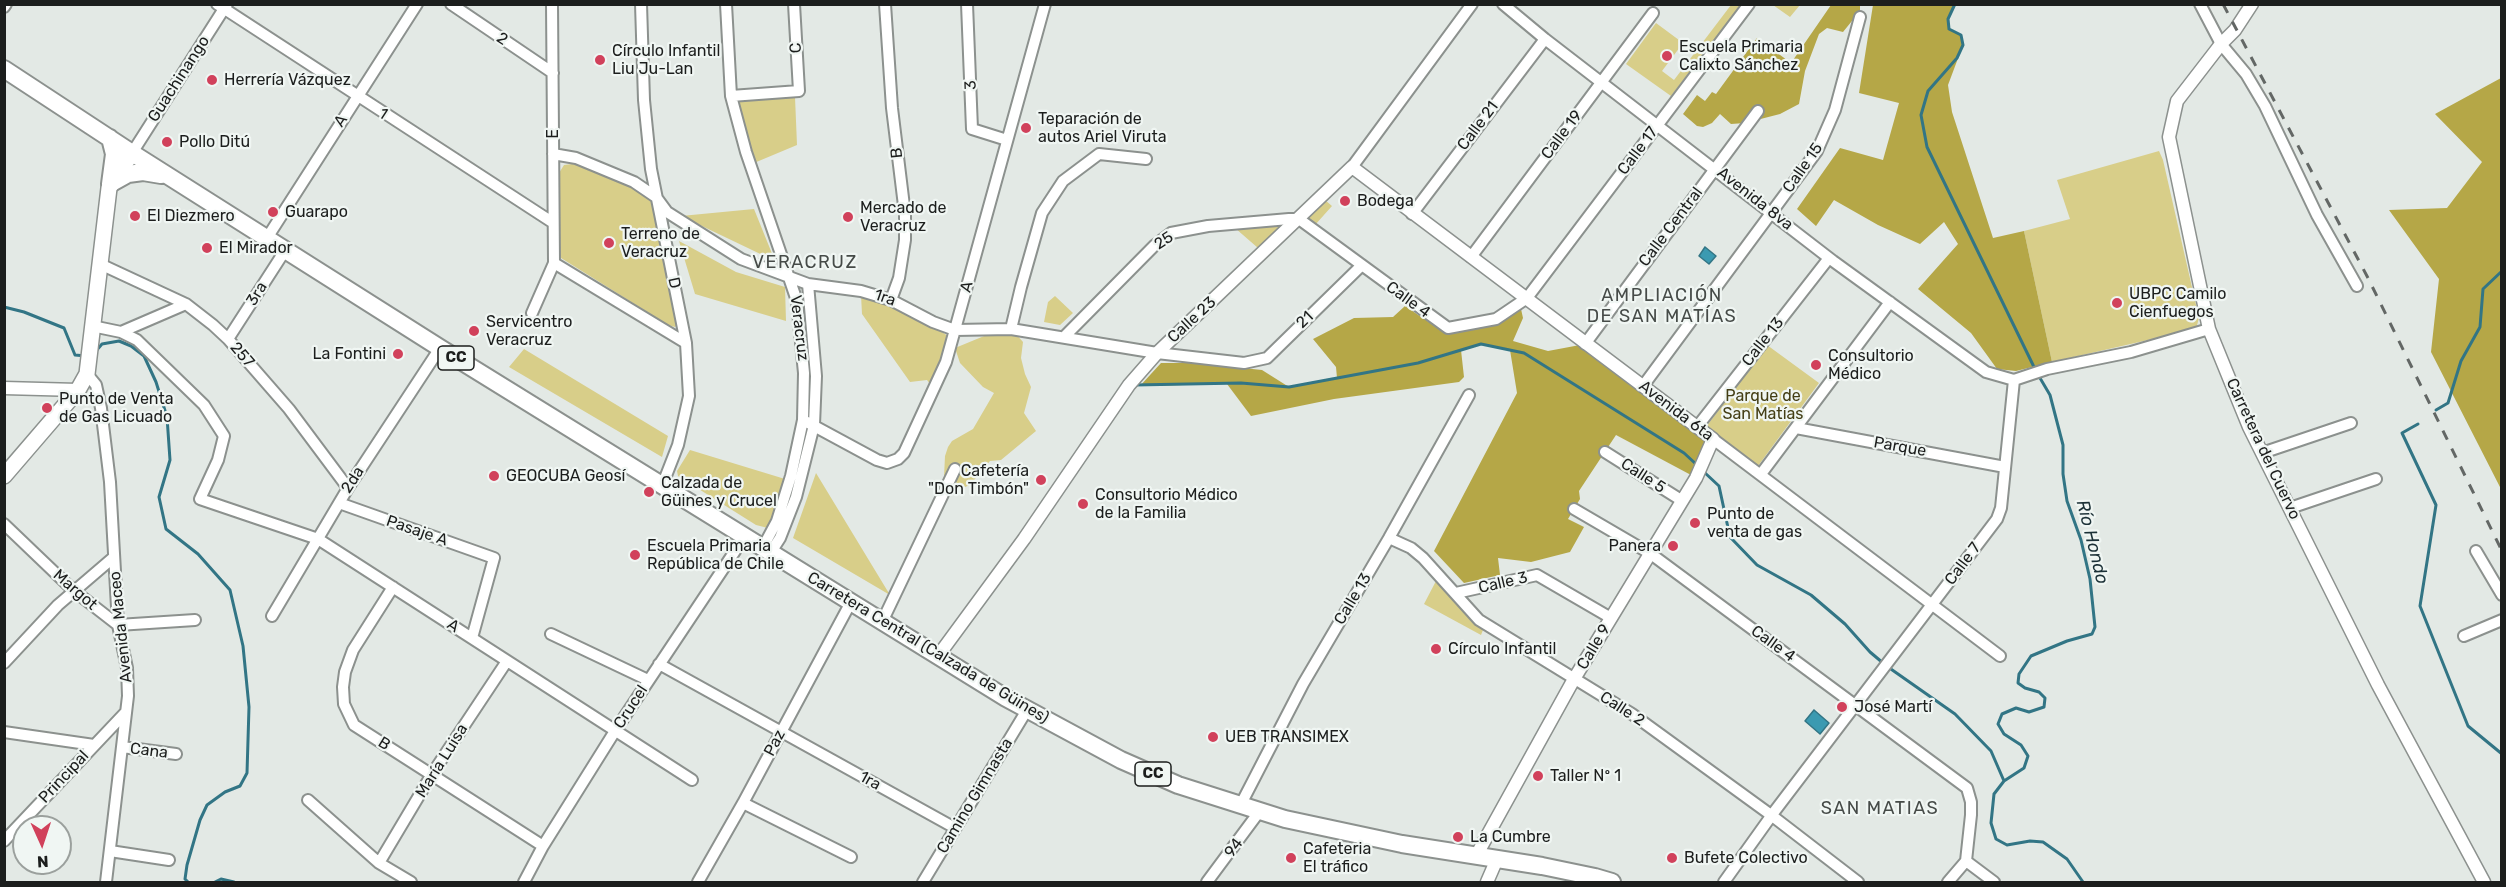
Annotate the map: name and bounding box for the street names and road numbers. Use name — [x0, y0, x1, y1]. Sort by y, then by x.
street label: 2 — [493, 28, 511, 50]
street label: Guachinango — [144, 32, 214, 126]
street label: C — [786, 42, 806, 54]
street label: 3 — [961, 80, 981, 90]
street label: Calle 21 — [1453, 98, 1503, 154]
street label: 1 — [375, 104, 391, 124]
street label: Calle 19 — [1537, 107, 1587, 163]
street label: A — [330, 111, 352, 131]
street label: Calle 17 — [1614, 123, 1662, 179]
street label: E — [543, 129, 563, 139]
street label: Calle 15 — [1779, 139, 1827, 197]
street label: B — [887, 147, 907, 159]
street label: Avenida 8va — [1713, 163, 1797, 235]
street label: Calle Central — [1635, 184, 1707, 270]
street label: 25 — [1151, 228, 1177, 254]
street label: D — [663, 276, 685, 290]
street label: Calle 4 — [1382, 278, 1434, 322]
street label: 3ra — [242, 279, 272, 309]
street label: A — [956, 279, 978, 295]
street label: 1ra — [872, 285, 898, 311]
street label: Calle 23 — [1164, 293, 1220, 347]
street label: Veracruz — [785, 294, 813, 362]
street label: 21 — [1292, 307, 1318, 333]
street label: Calle 13 — [1738, 314, 1788, 370]
street label: 257 — [226, 338, 258, 372]
road number: CC — [438, 346, 474, 370]
street label: Carretera del Cuervo — [2222, 375, 2304, 523]
street label: Avenida 6ta — [1635, 377, 1717, 445]
street label: Parque — [1872, 433, 1928, 461]
street label: Calle 5 — [1617, 454, 1669, 498]
street label: 2da — [337, 463, 369, 497]
street label: Pasaje A — [384, 512, 450, 550]
street label: Calle 7 — [1941, 539, 1985, 589]
street label: Margot — [49, 566, 101, 614]
street label: Carretera Central (Calzada de Güines) — [804, 568, 1052, 728]
street label: Calle 3 — [1477, 568, 1529, 598]
street label: Avenida Maceo — [106, 570, 136, 684]
street label: Calle 13 — [1330, 570, 1376, 628]
street label: A — [443, 615, 463, 637]
street label: Calle 9 — [1573, 621, 1615, 673]
street label: Calle 4 — [1747, 622, 1799, 666]
street label: Crucel — [610, 682, 652, 732]
street label: Calle 2 — [1596, 687, 1648, 731]
street label: María Luisa — [412, 721, 472, 801]
street label: Paz — [760, 727, 790, 759]
street label: B — [374, 733, 394, 755]
street label: Camino Gimnasta — [933, 735, 1017, 857]
street label: Cana — [129, 739, 169, 763]
street label: Principal — [35, 747, 93, 807]
road number: CC — [1135, 762, 1171, 786]
street label: 1ra — [856, 767, 884, 795]
street label: 94 — [1221, 835, 1247, 861]

